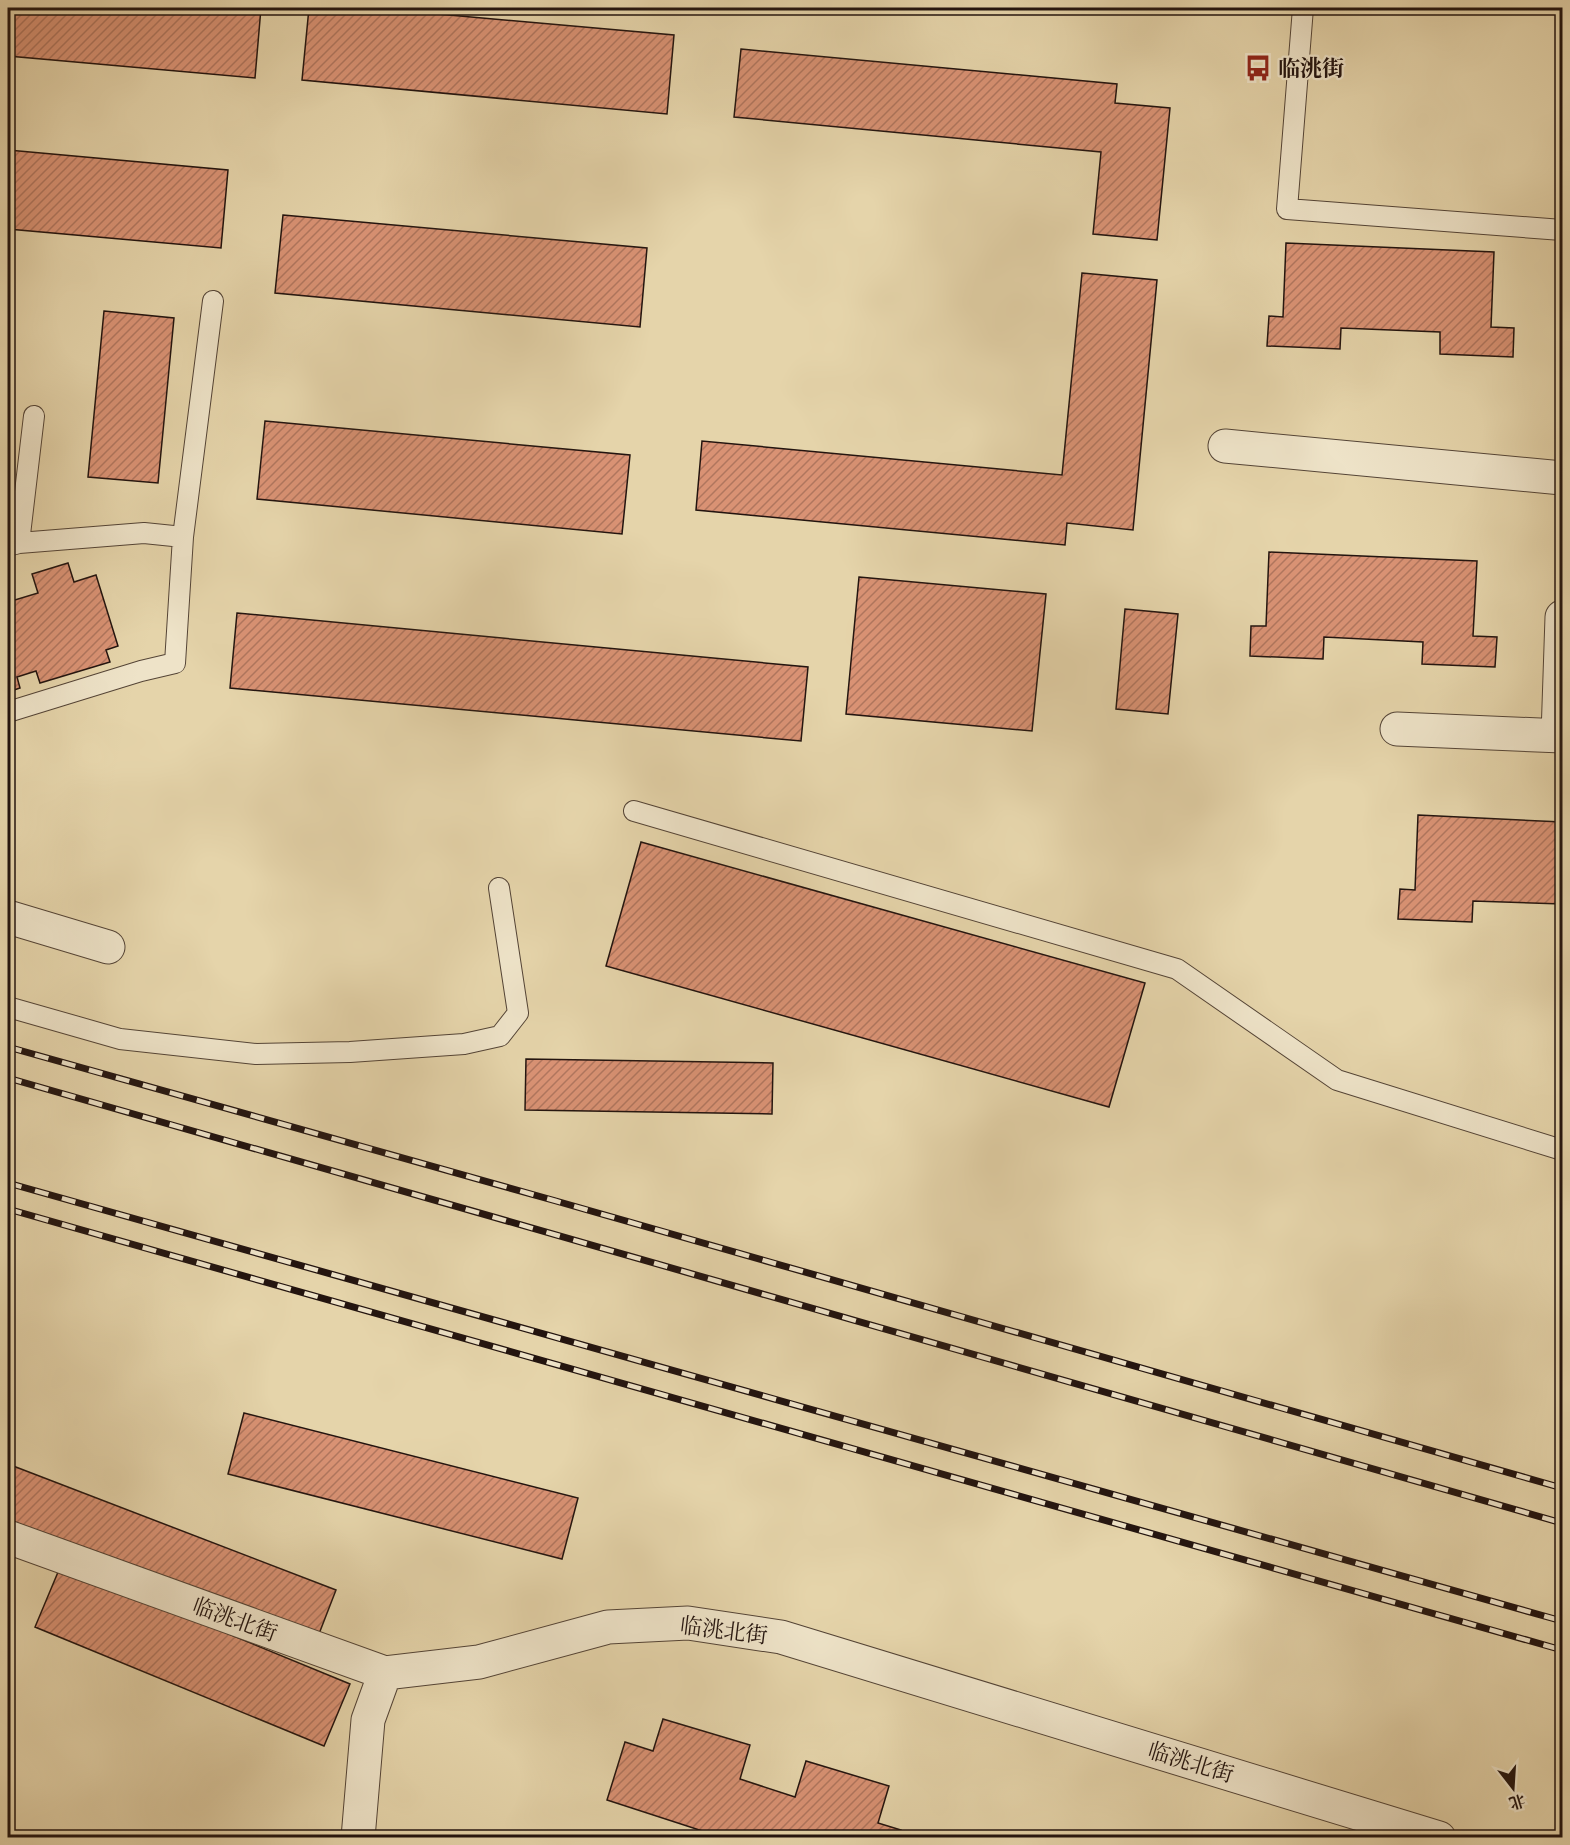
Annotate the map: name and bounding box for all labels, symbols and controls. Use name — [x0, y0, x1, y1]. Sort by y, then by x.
bus stop icon: 临洮街 — [1243, 53, 1273, 83]
place label: 临洮街 — [1278, 54, 1344, 83]
street label: 临洮北街 — [189, 1591, 281, 1648]
street label: 临洮北街 — [678, 1611, 769, 1650]
street label: 临洮北街 — [1145, 1736, 1237, 1789]
north arrow — [1483, 1758, 1543, 1818]
text: 北 — [1507, 1789, 1528, 1814]

